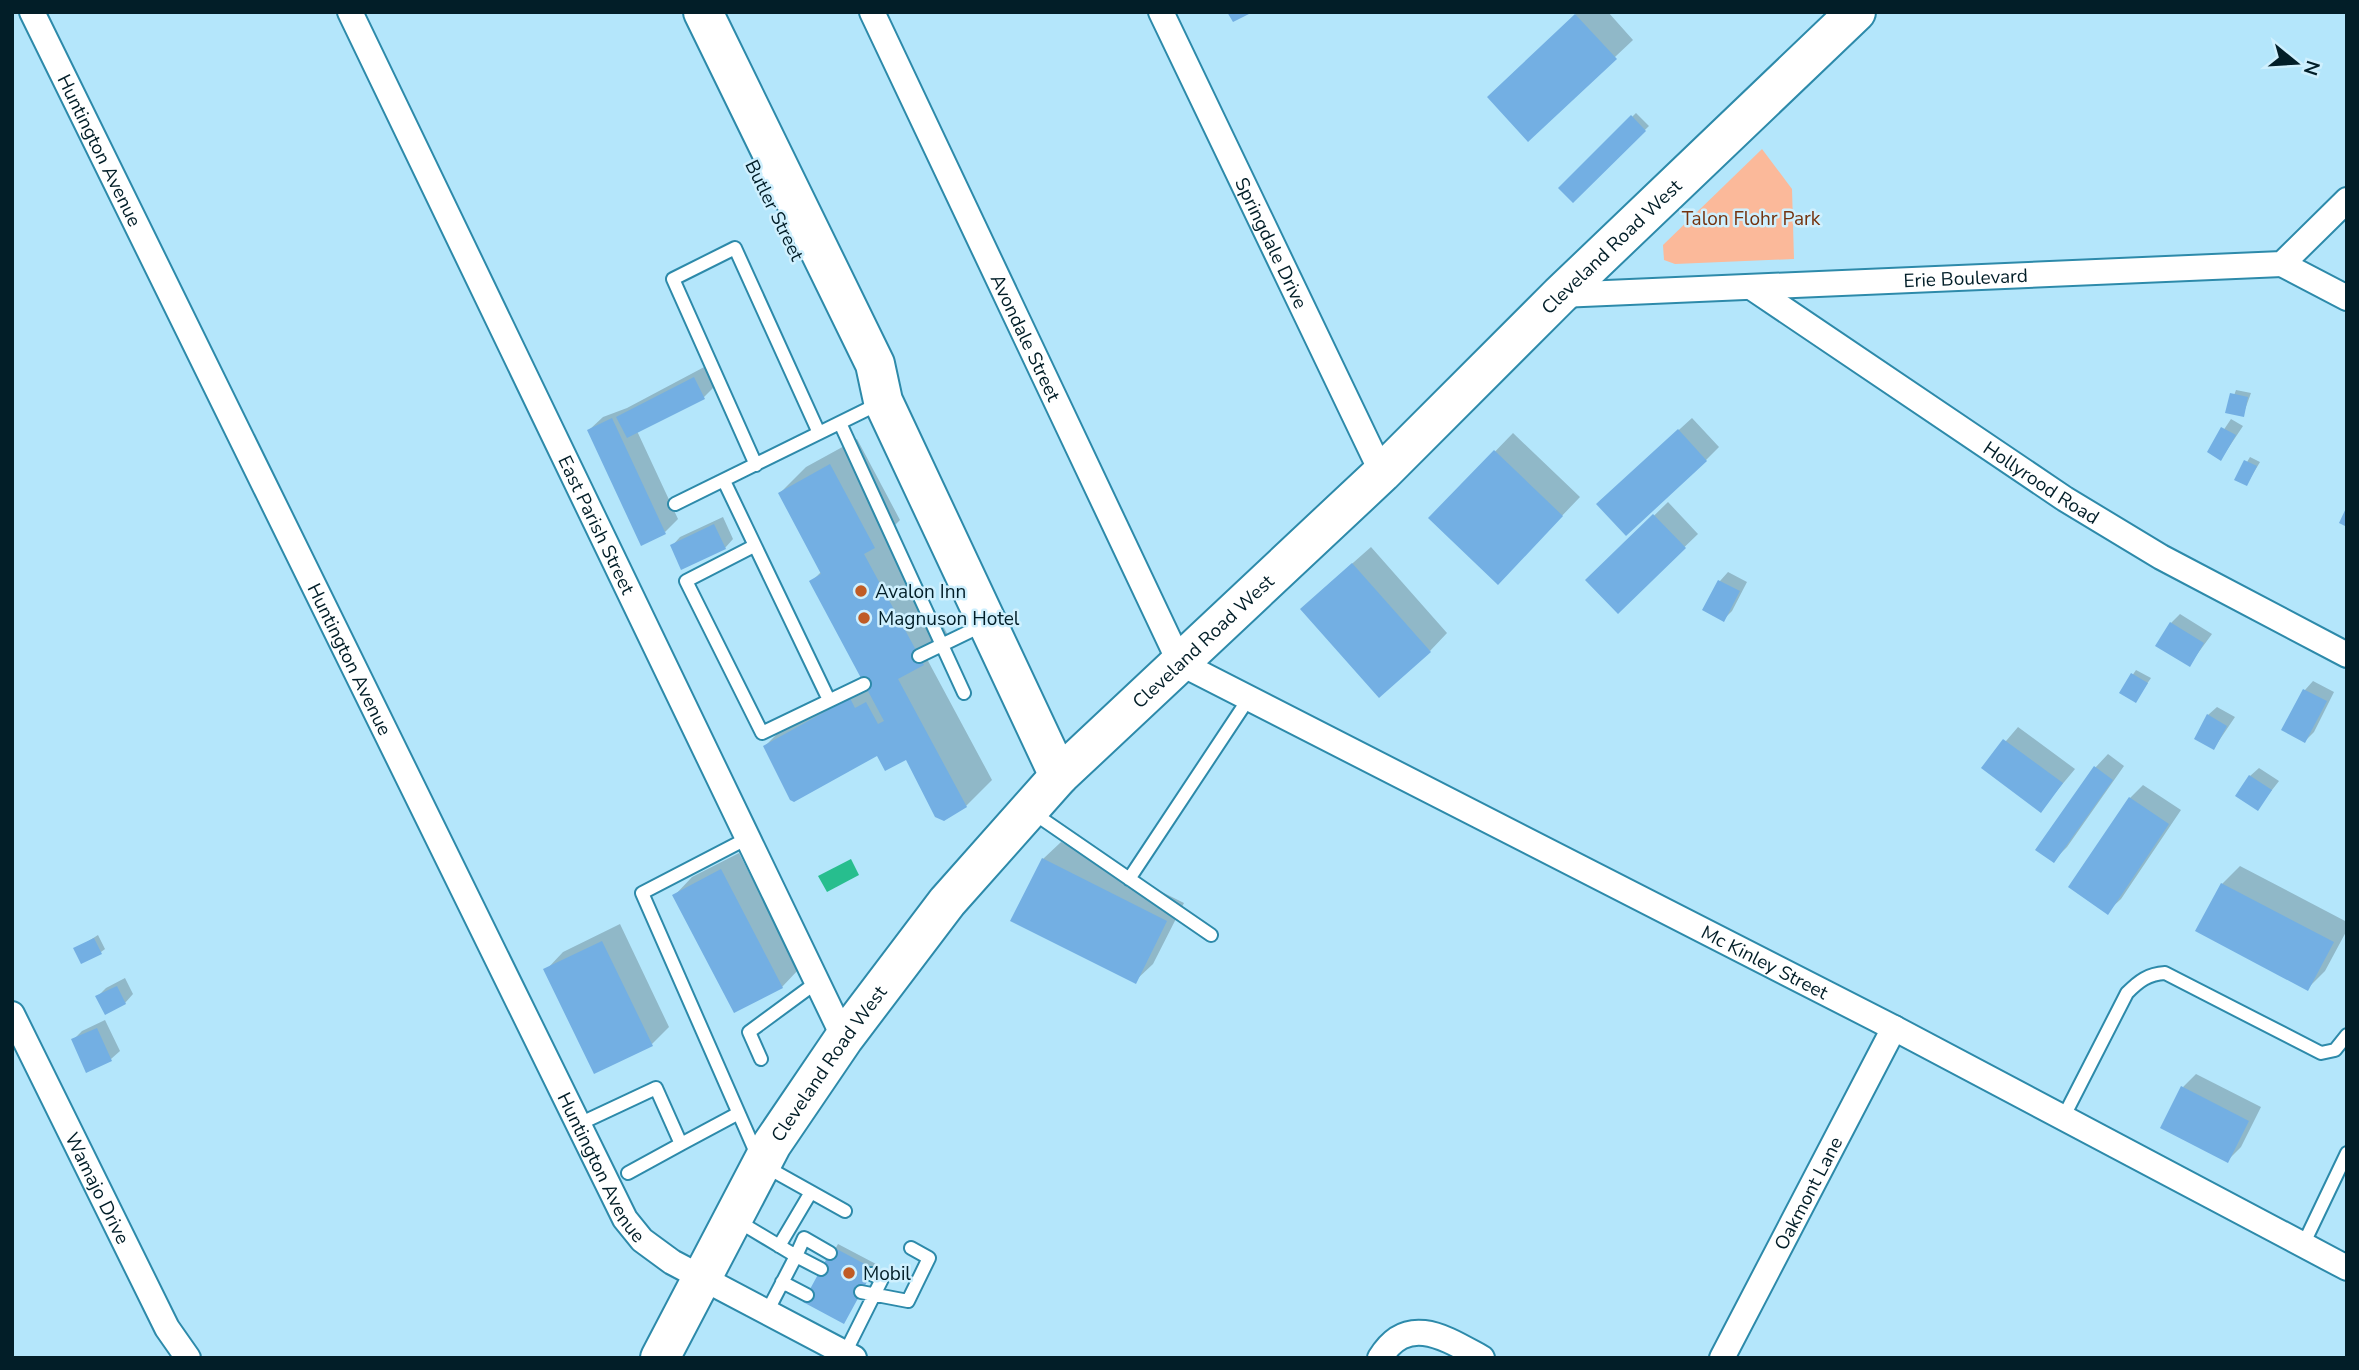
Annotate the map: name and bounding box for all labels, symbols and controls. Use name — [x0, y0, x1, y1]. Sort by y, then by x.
north arrow — [2261, 28, 2331, 98]
text: N — [2297, 57, 2326, 79]
street label: Huntington Avenue — [51, 70, 147, 231]
street label: Butler Street — [738, 156, 810, 266]
street label: Springdale Drive — [1228, 173, 1313, 313]
street label: Cleveland Road West — [1536, 173, 1688, 321]
park label: Talon Flohr Park — [1682, 206, 1821, 232]
street label: Erie Boulevard — [1903, 263, 2028, 294]
street label: Avondale Street — [984, 270, 1066, 406]
street label: Hollyrood Road — [1978, 435, 2104, 531]
street label: East Parish Street — [551, 451, 641, 599]
street label: Cleveland Road West — [1127, 569, 1280, 715]
street label: Huntington Avenue — [301, 579, 397, 740]
place label: Avalon Inn — [875, 579, 966, 605]
marker: Avalon Inn — [853, 583, 869, 599]
place label: Magnuson Hotel — [878, 606, 1020, 632]
marker: Magnuson Hotel — [856, 610, 872, 626]
street label: Mc Kinley Street — [1697, 920, 1833, 1006]
street label: Cleveland Road West — [765, 980, 893, 1147]
street label: Huntington Avenue — [551, 1088, 651, 1248]
street label: Wamajo Drive — [58, 1128, 135, 1249]
street label: Oakmont Lane — [1769, 1132, 1849, 1255]
place label: Mobil — [863, 1261, 911, 1287]
marker: Mobil — [841, 1265, 857, 1281]

